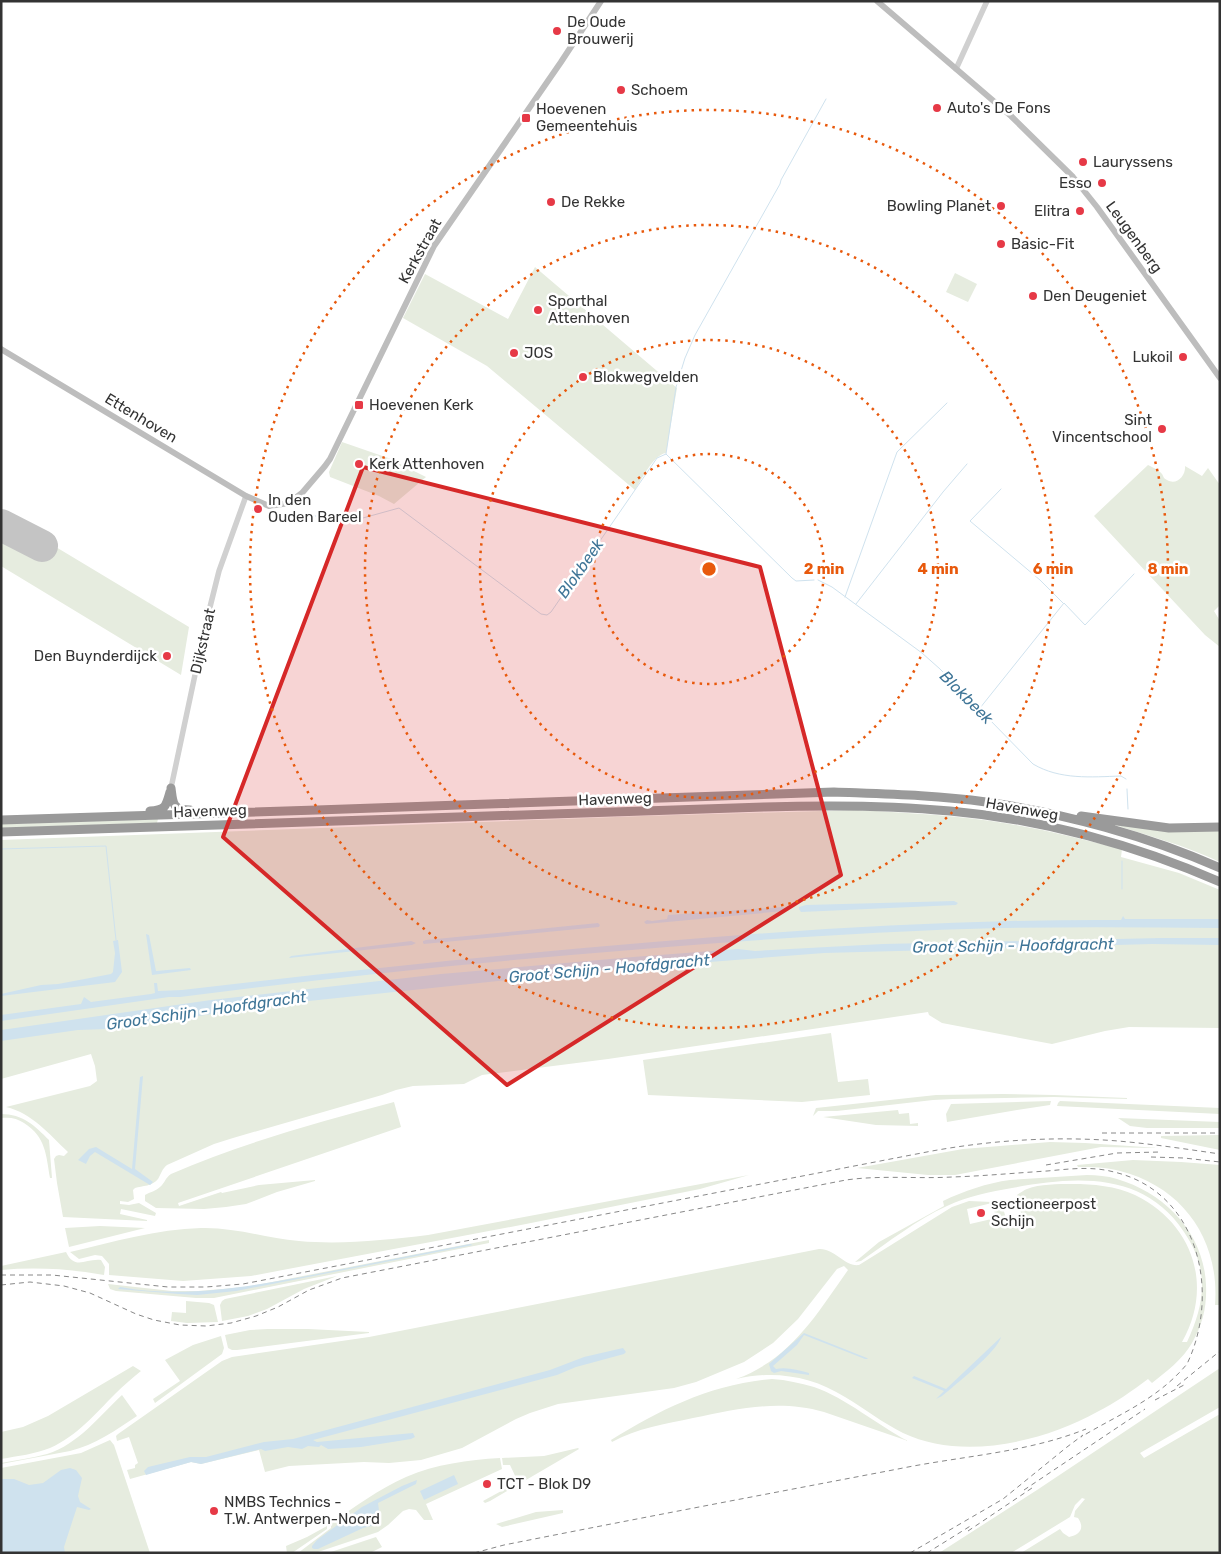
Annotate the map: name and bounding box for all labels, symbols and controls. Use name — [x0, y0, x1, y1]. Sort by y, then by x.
place label: De Oude Brouwerij — [567, 13, 634, 48]
marker: De Oude Brouwerij — [551, 25, 563, 37]
place label: Schoem — [631, 81, 688, 99]
marker: Schoem — [615, 84, 627, 96]
place label: Auto's De Fons — [947, 99, 1051, 117]
place label: Hoevenen Gemeentehuis — [536, 100, 638, 135]
marker: Auto's De Fons — [931, 102, 943, 114]
marker: Hoevenen Gemeentehuis — [520, 112, 532, 124]
place label: Lauryssens — [1093, 153, 1173, 171]
marker: Lauryssens — [1077, 156, 1089, 168]
place label: Esso — [1059, 174, 1092, 192]
marker: Esso — [1096, 177, 1108, 189]
place label: De Rekke — [561, 193, 625, 211]
marker: De Rekke — [545, 196, 557, 208]
place label: Bowling Planet — [887, 197, 991, 215]
street label: Leugenberg — [1102, 198, 1166, 276]
marker: Bowling Planet — [995, 200, 1007, 212]
place label: Elitra — [1034, 202, 1070, 220]
marker: Elitra — [1074, 205, 1086, 217]
street label: Kerkstraat — [395, 215, 445, 287]
place label: Basic-Fit — [1011, 235, 1074, 253]
marker: Basic-Fit — [995, 238, 1007, 250]
place label: Den Deugeniet — [1043, 287, 1147, 305]
marker: Den Deugeniet — [1027, 290, 1039, 302]
place label: Sporthal Attenhoven — [548, 292, 630, 327]
marker: Sporthal Attenhoven — [532, 304, 544, 316]
place label: JOS — [524, 344, 553, 362]
marker: JOS — [508, 347, 520, 359]
place label: Lukoil — [1133, 348, 1173, 366]
marker: Lukoil — [1177, 351, 1189, 363]
place label: Blokwegvelden — [593, 368, 699, 386]
marker: Blokwegvelden — [577, 371, 589, 383]
street label: Ettenhoven — [102, 389, 180, 447]
place label: Hoevenen Kerk — [369, 396, 474, 414]
marker: Hoevenen Kerk — [353, 399, 365, 411]
place label: Sint Vincentschool — [1052, 411, 1152, 446]
marker: Sint Vincentschool — [1156, 423, 1168, 435]
place label: Kerk Attenhoven — [369, 455, 484, 473]
marker: Kerk Attenhoven — [353, 458, 365, 470]
place label: In den Ouden Bareel — [268, 491, 362, 526]
marker: In den Ouden Bareel — [252, 503, 264, 515]
water label: Blokbeek — [553, 535, 608, 601]
centre of rings — [700, 560, 718, 578]
text: 2 min — [804, 560, 844, 578]
text: 4 min — [917, 560, 959, 578]
text: 6 min — [1033, 560, 1073, 578]
text: 8 min — [1147, 560, 1189, 578]
street label: Dijkstraat — [187, 606, 219, 676]
place label: Den Buynderdijck — [34, 647, 157, 665]
marker: Den Buynderdijck — [161, 650, 173, 662]
water label: Blokbeek — [936, 667, 998, 729]
street label: Havenweg — [578, 789, 652, 809]
street label: Havenweg — [984, 794, 1060, 824]
street label: Havenweg — [173, 801, 247, 821]
water label: Groot Schijn - Hoofdgracht — [912, 934, 1115, 957]
water label: Groot Schijn - Hoofdgracht — [508, 950, 711, 987]
water label: Groot Schijn - Hoofdgracht — [105, 987, 308, 1034]
place label: sectioneerpost Schijn — [991, 1195, 1096, 1230]
marker: sectioneerpost Schijn — [975, 1207, 987, 1219]
place label: TCT - Blok D9 — [497, 1475, 591, 1493]
marker: TCT - Blok D9 — [481, 1478, 493, 1490]
place label: NMBS Technics - T.W. Antwerpen-Noord — [224, 1493, 380, 1528]
marker: NMBS Technics - T.W. Antwerpen-Noord — [208, 1505, 220, 1517]

